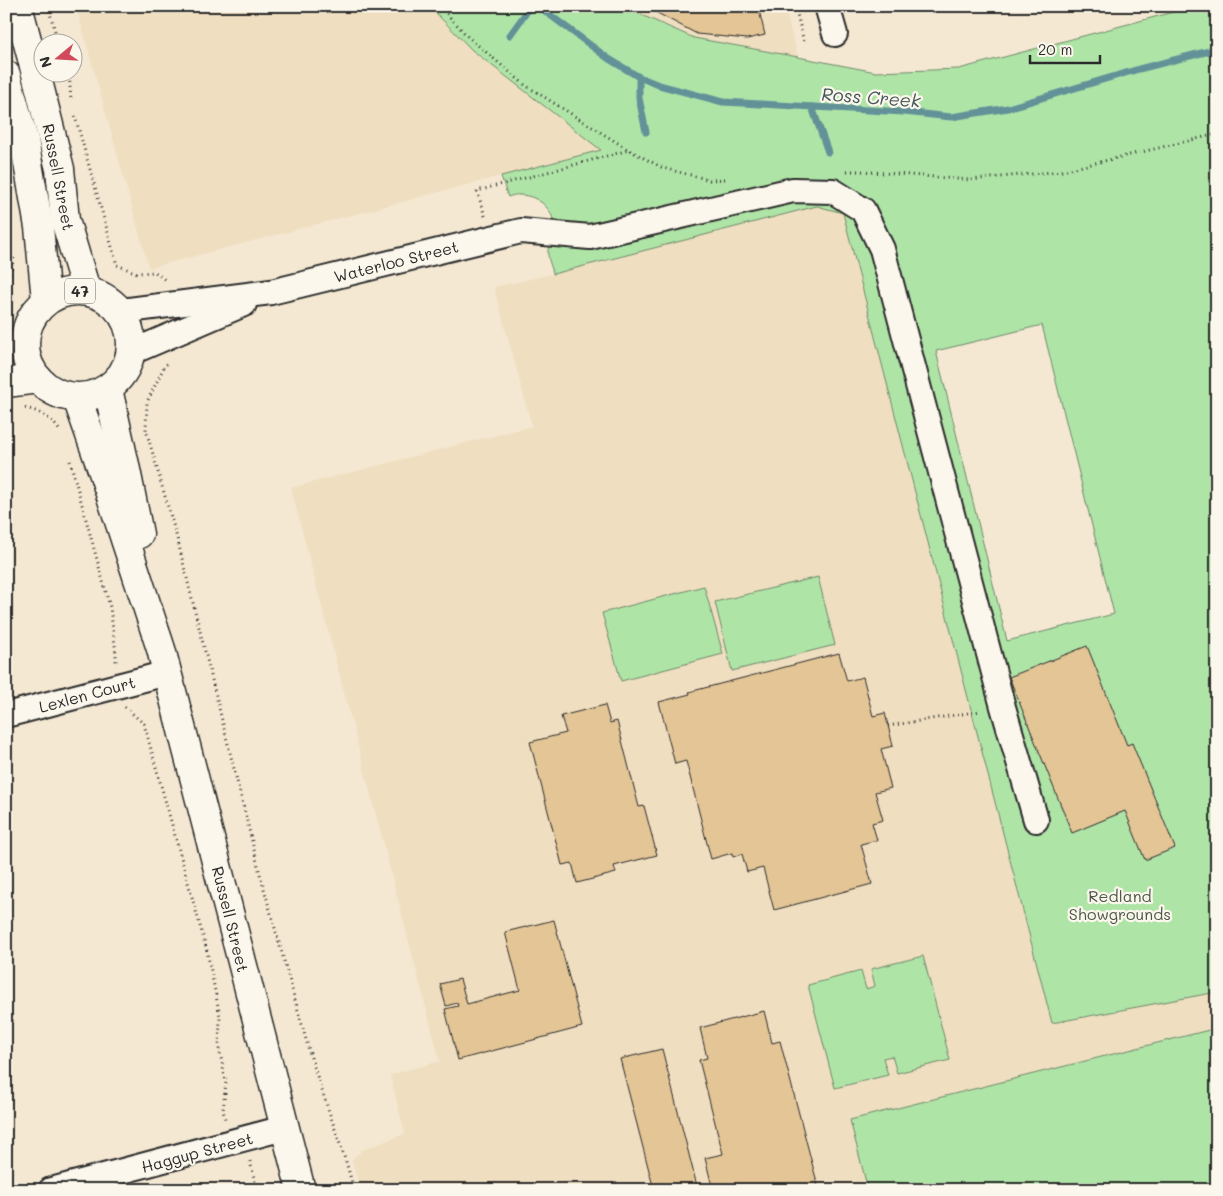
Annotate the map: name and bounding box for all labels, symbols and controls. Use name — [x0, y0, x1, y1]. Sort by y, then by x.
north arrow — [32, 32, 82, 82]
scale bar — [1030, 32, 1100, 64]
text: 20 m — [1038, 39, 1072, 59]
text: N — [34, 54, 56, 70]
water label: Ross Creek — [821, 82, 922, 112]
street label: Russell Street — [38, 122, 80, 232]
street label: Waterloo Street — [331, 235, 461, 287]
road number: 47 — [65, 278, 95, 304]
street label: Lexlen Court — [36, 671, 138, 717]
street label: Russell Street — [208, 864, 254, 974]
park label: Redland Showgrounds — [1069, 885, 1171, 924]
street label: Haggup Street — [139, 1127, 255, 1177]

